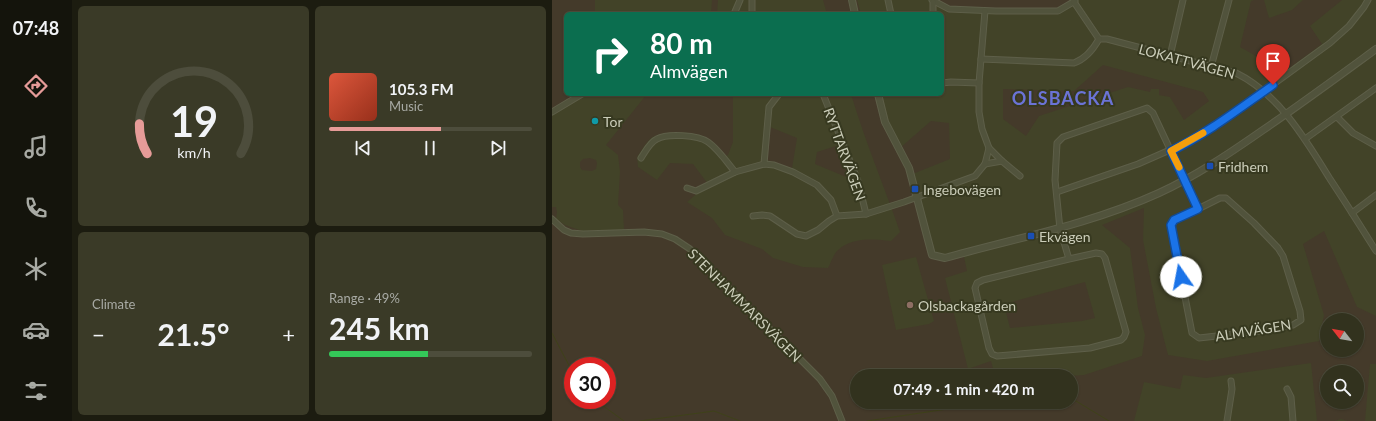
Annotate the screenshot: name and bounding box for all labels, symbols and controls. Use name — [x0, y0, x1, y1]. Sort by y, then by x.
text: 07:48 — [13, 17, 59, 39]
text: 80 m — [650, 26, 713, 60]
icon: right — [584, 28, 636, 80]
street label: LOKATTVÄGEN — [1137, 40, 1237, 82]
pin — [1256, 44, 1290, 85]
icon: arrive — [1262, 50, 1284, 72]
text: Almvägen — [650, 60, 728, 82]
icon: directions — [22, 72, 50, 100]
text: 105.3 FM — [389, 80, 454, 98]
district label: OLSBACKA — [1012, 87, 1114, 109]
text: 19 — [169, 96, 218, 146]
text: Music — [389, 98, 423, 114]
street label: RYTTARVÄGEN — [820, 105, 870, 203]
place label: Tor — [603, 113, 623, 130]
marker: Tor — [590, 116, 600, 126]
icon: music — [22, 133, 50, 161]
icon: previous — [352, 137, 374, 159]
icon: pause — [419, 137, 441, 159]
icon: next — [487, 137, 509, 159]
text: km/h — [177, 144, 210, 161]
place label: Fridhem — [1218, 158, 1268, 175]
marker: Fridhem — [1205, 161, 1215, 171]
place label: Ingebovägen — [923, 181, 1001, 198]
marker: Ingebovägen — [910, 184, 920, 194]
icon: phone — [22, 194, 50, 222]
place label: Ekvägen — [1039, 228, 1091, 245]
marker: Ekvägen — [1026, 231, 1036, 241]
street label: STENHAMMARSVÄGEN — [685, 245, 805, 365]
icon: climate — [22, 255, 50, 283]
position arrow — [1160, 256, 1202, 298]
text: Range · 49% — [329, 290, 400, 306]
text: Climate — [92, 296, 135, 312]
place label: Olsbackagården — [918, 297, 1016, 314]
marker: Olsbackagården — [905, 300, 915, 310]
text: 245 km — [329, 310, 430, 346]
north arrow — [1320, 313, 1364, 357]
map controls — [1320, 313, 1364, 409]
icon: car — [22, 316, 50, 344]
text: 21.5° — [158, 316, 229, 352]
street label: ALMVÄGEN — [1214, 316, 1292, 344]
text: − — [92, 321, 105, 348]
text: + — [282, 321, 295, 348]
speed limit sign: 30 — [564, 357, 616, 409]
button: search — [1320, 365, 1364, 409]
icon: filters — [22, 377, 50, 405]
text: 07:49 · 1 min · 420 m — [894, 380, 1034, 398]

